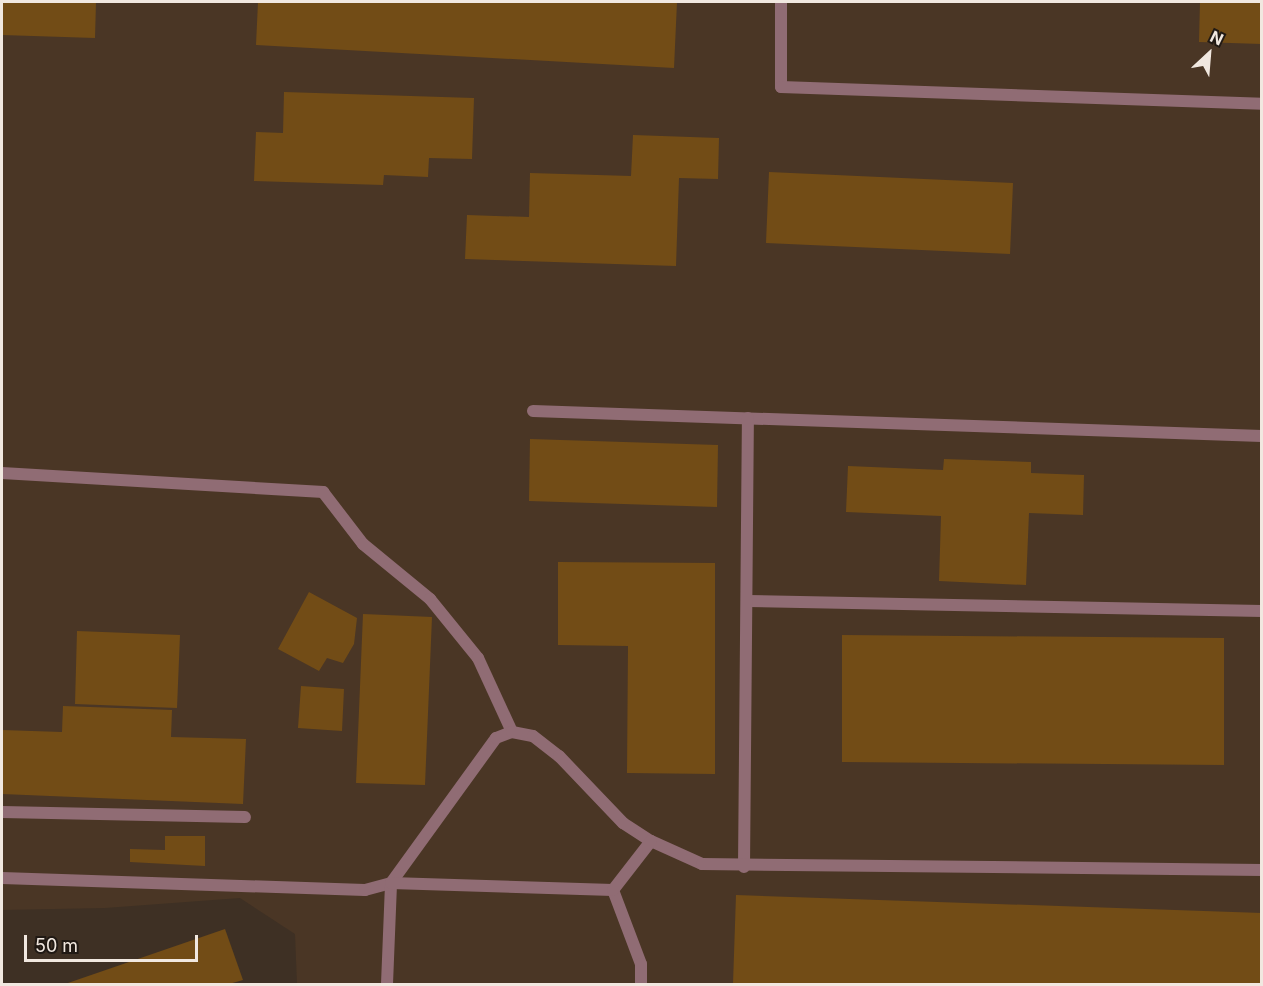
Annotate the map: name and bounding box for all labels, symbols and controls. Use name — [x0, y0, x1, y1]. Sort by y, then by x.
north arrow — [1179, 24, 1239, 84]
text: N — [1207, 26, 1227, 49]
scale bar — [27, 923, 201, 961]
text: 50 m — [35, 935, 78, 956]

